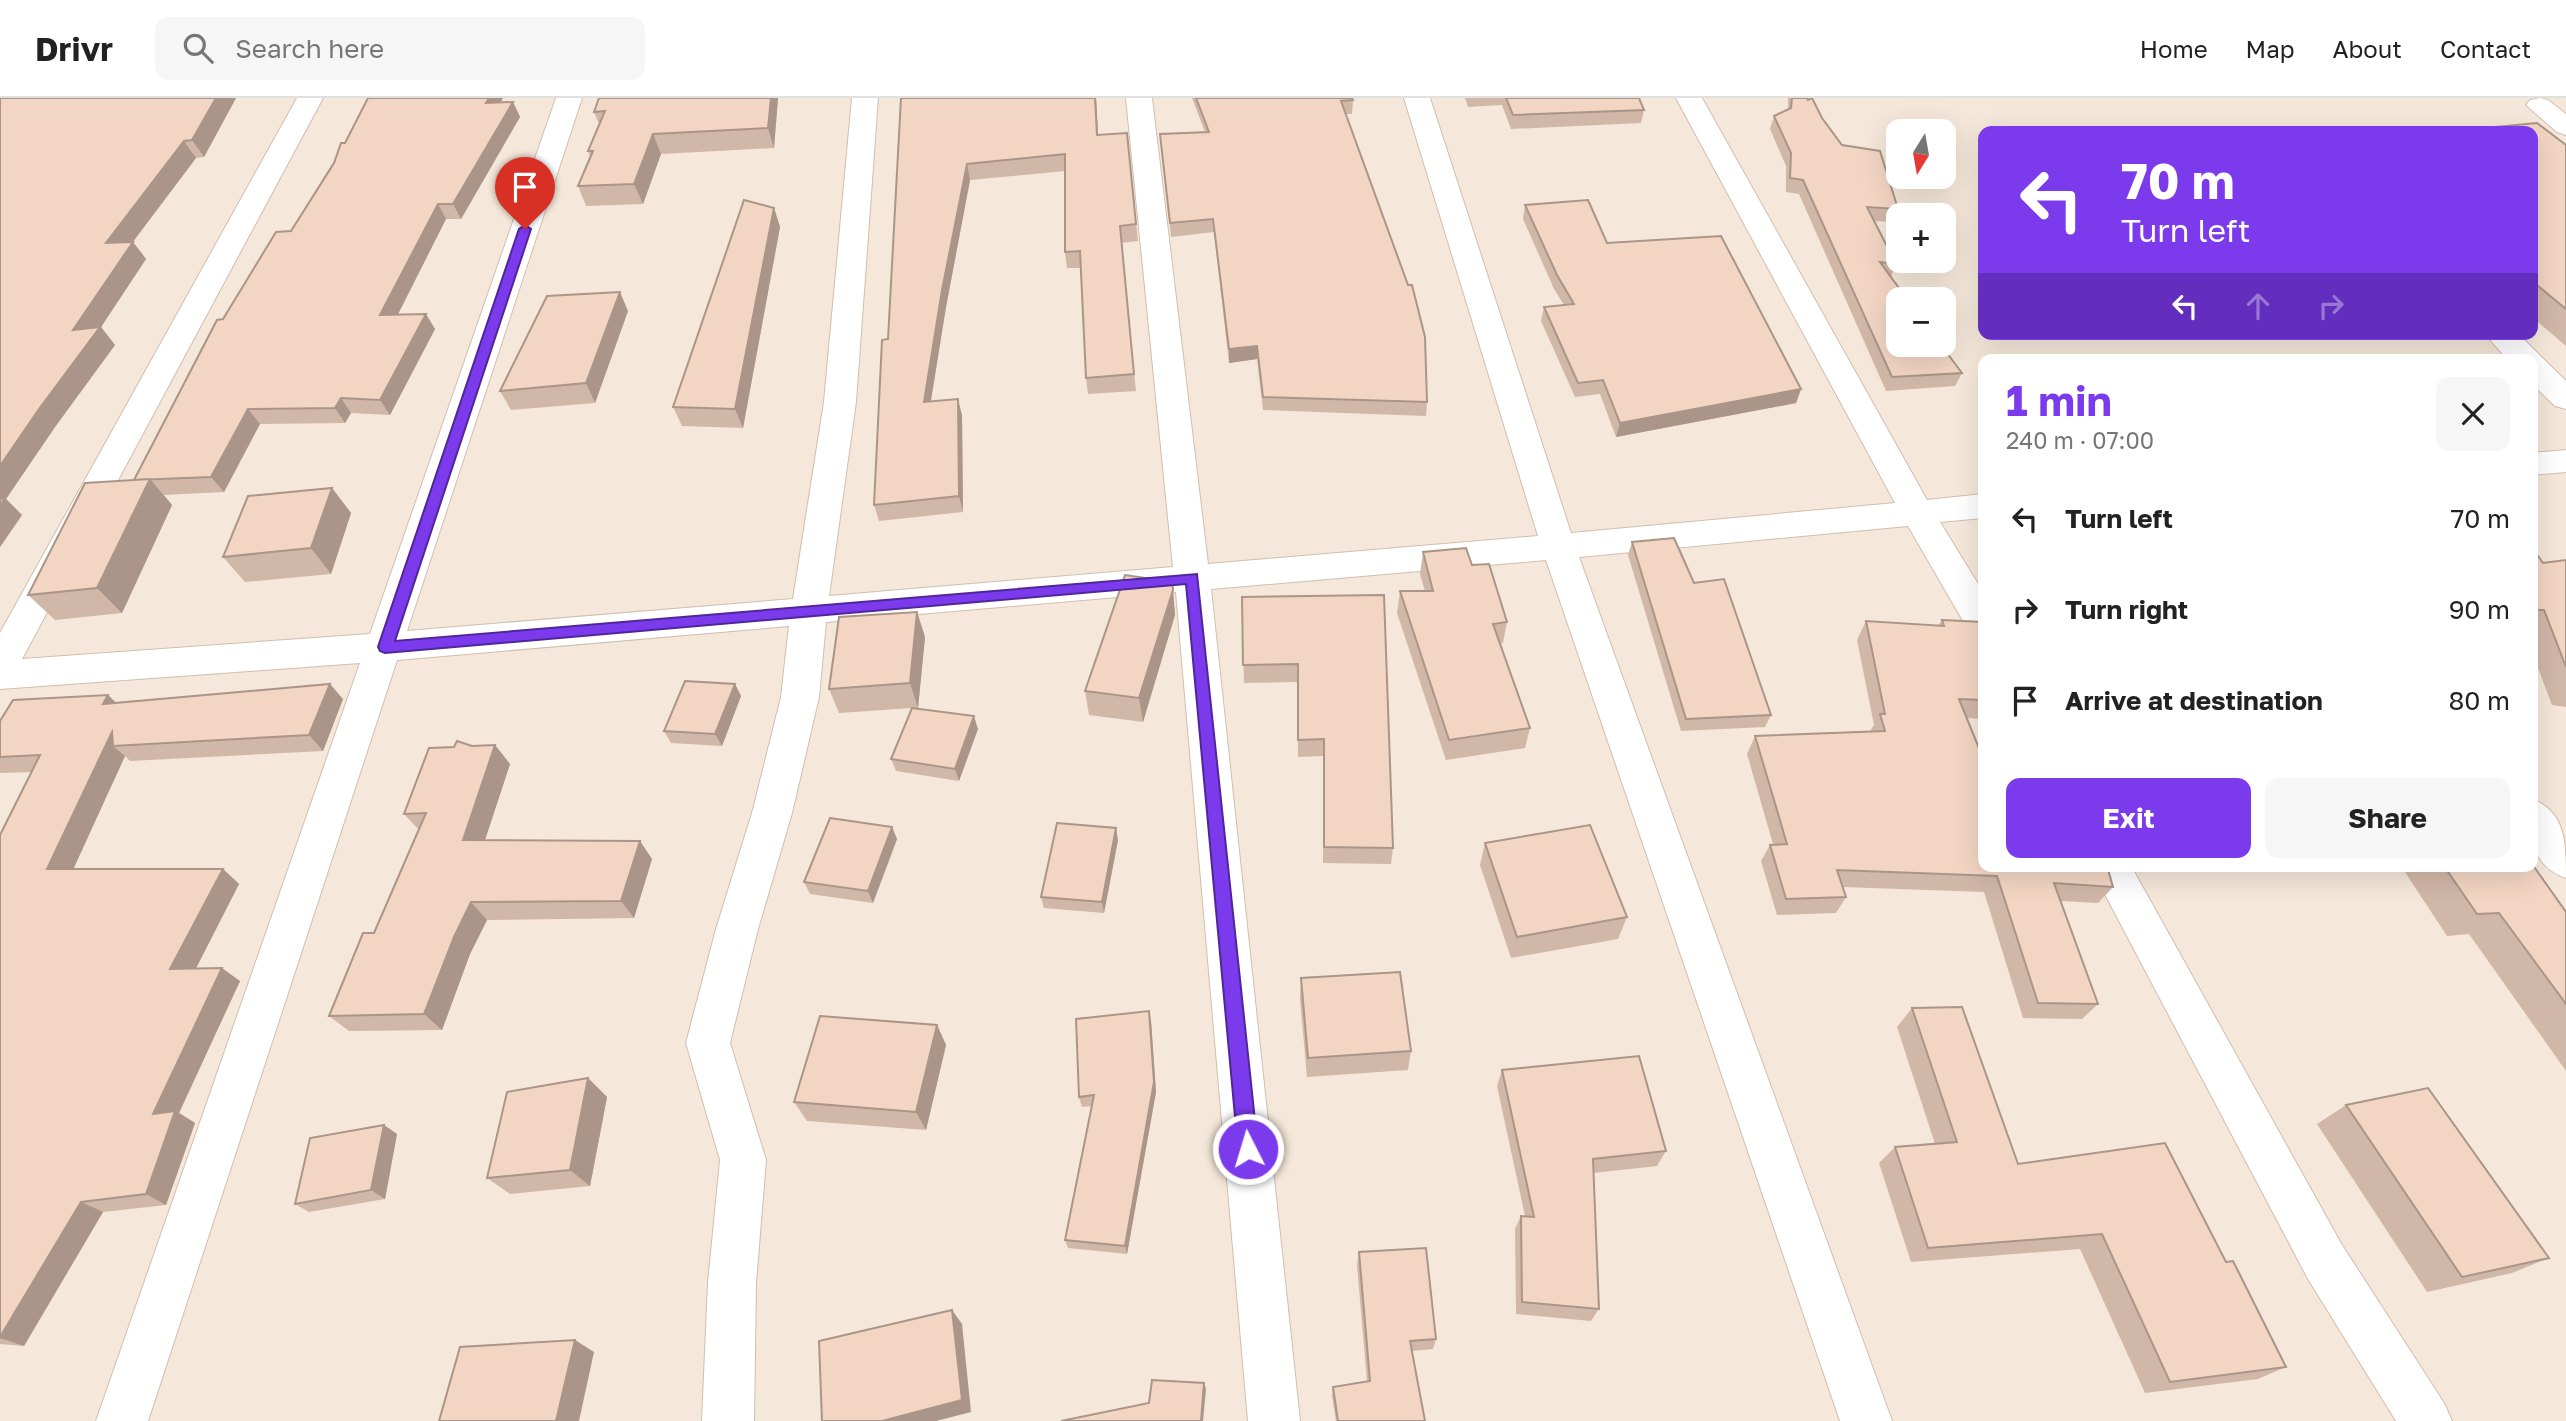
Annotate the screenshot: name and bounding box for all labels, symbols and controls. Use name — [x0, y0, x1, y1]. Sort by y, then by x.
search box — [155, 17, 645, 80]
text: Drivr — [35, 29, 113, 68]
icon: search — [179, 29, 217, 67]
text: Search here — [235, 33, 384, 64]
text: Home — [2140, 34, 2208, 63]
text: Map — [2246, 34, 2295, 63]
text: About — [2333, 34, 2402, 63]
text: Contact — [2440, 34, 2531, 63]
north arrow — [1886, 119, 1956, 189]
map controls — [1886, 119, 1956, 357]
text: 70 m — [2121, 151, 2235, 210]
icon: left — [2006, 154, 2097, 245]
pin — [495, 157, 555, 229]
icon: arrive — [506, 168, 544, 206]
button: + — [1886, 203, 1956, 273]
text: Turn left — [2121, 211, 2250, 249]
button: − — [1886, 287, 1956, 357]
icon: left — [2166, 287, 2204, 325]
icon: ahead — [2239, 287, 2277, 325]
icon: right — [2312, 287, 2350, 325]
text: 1 min — [2006, 375, 2112, 425]
button: close — [2436, 377, 2510, 451]
text: 240 m · 07:00 — [2006, 426, 2154, 454]
icon: left — [2006, 500, 2044, 538]
text: Turn left — [2065, 503, 2173, 534]
text: 70 m — [2451, 503, 2510, 534]
icon: right — [2006, 591, 2044, 629]
text: Turn right — [2065, 594, 2188, 625]
text: 90 m — [2449, 594, 2510, 625]
icon: arrive — [2006, 682, 2044, 720]
text: Arrive at destination — [2065, 685, 2323, 716]
text: 80 m — [2449, 685, 2510, 716]
button: Exit — [2006, 778, 2251, 858]
button: Share — [2265, 778, 2510, 858]
position arrow — [1211, 1112, 1285, 1186]

